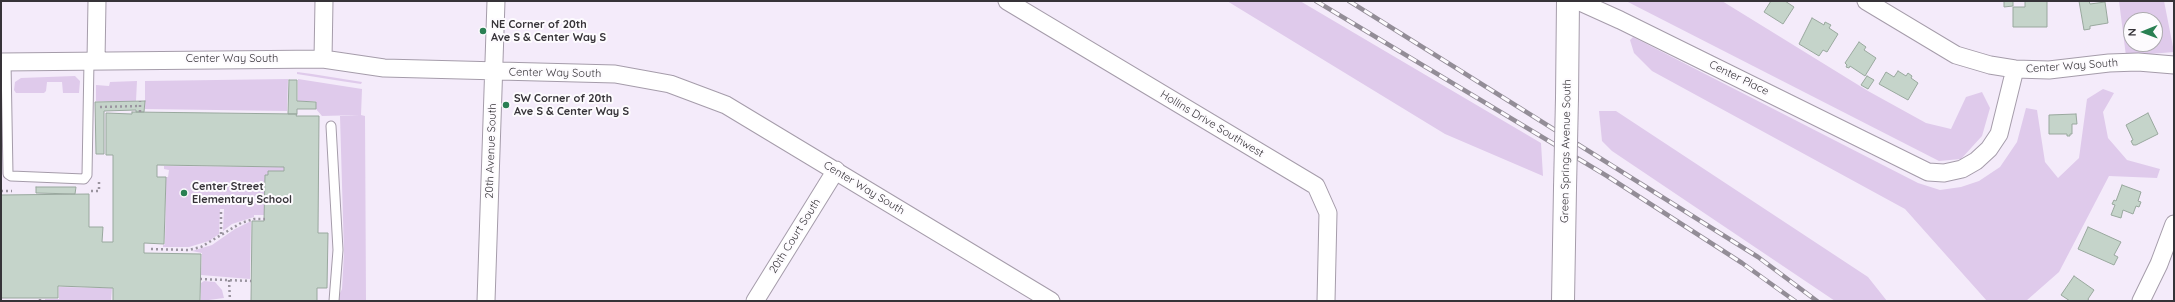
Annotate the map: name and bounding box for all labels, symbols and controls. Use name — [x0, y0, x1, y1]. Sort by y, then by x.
north arrow — [2123, 12, 2163, 52]
place label: NE Corner of 20th Ave S & Center Way S — [491, 18, 606, 44]
marker: NE Corner of 20th Ave S & Center Way S — [478, 26, 488, 36]
text: N — [2125, 28, 2139, 36]
street label: Center Way South — [186, 52, 278, 66]
street label: Center Way South — [2025, 56, 2119, 76]
street label: Center Place — [1707, 58, 1771, 98]
street label: Center Way South — [509, 66, 601, 80]
street label: Green Springs Avenue South — [1558, 79, 1574, 223]
street label: Hollins Drive Southwest — [1158, 88, 1266, 160]
place label: SW Corner of 20th Ave S & Center Way S — [514, 92, 629, 118]
marker: SW Corner of 20th Ave S & Center Way S — [501, 100, 511, 110]
street label: 20th Avenue South — [483, 103, 499, 199]
street label: Center Way South — [821, 159, 907, 217]
place label: Center Street Elementary School — [192, 180, 292, 206]
marker: Center Street Elementary School — [179, 188, 189, 198]
street label: 20th Court South — [767, 196, 823, 276]

